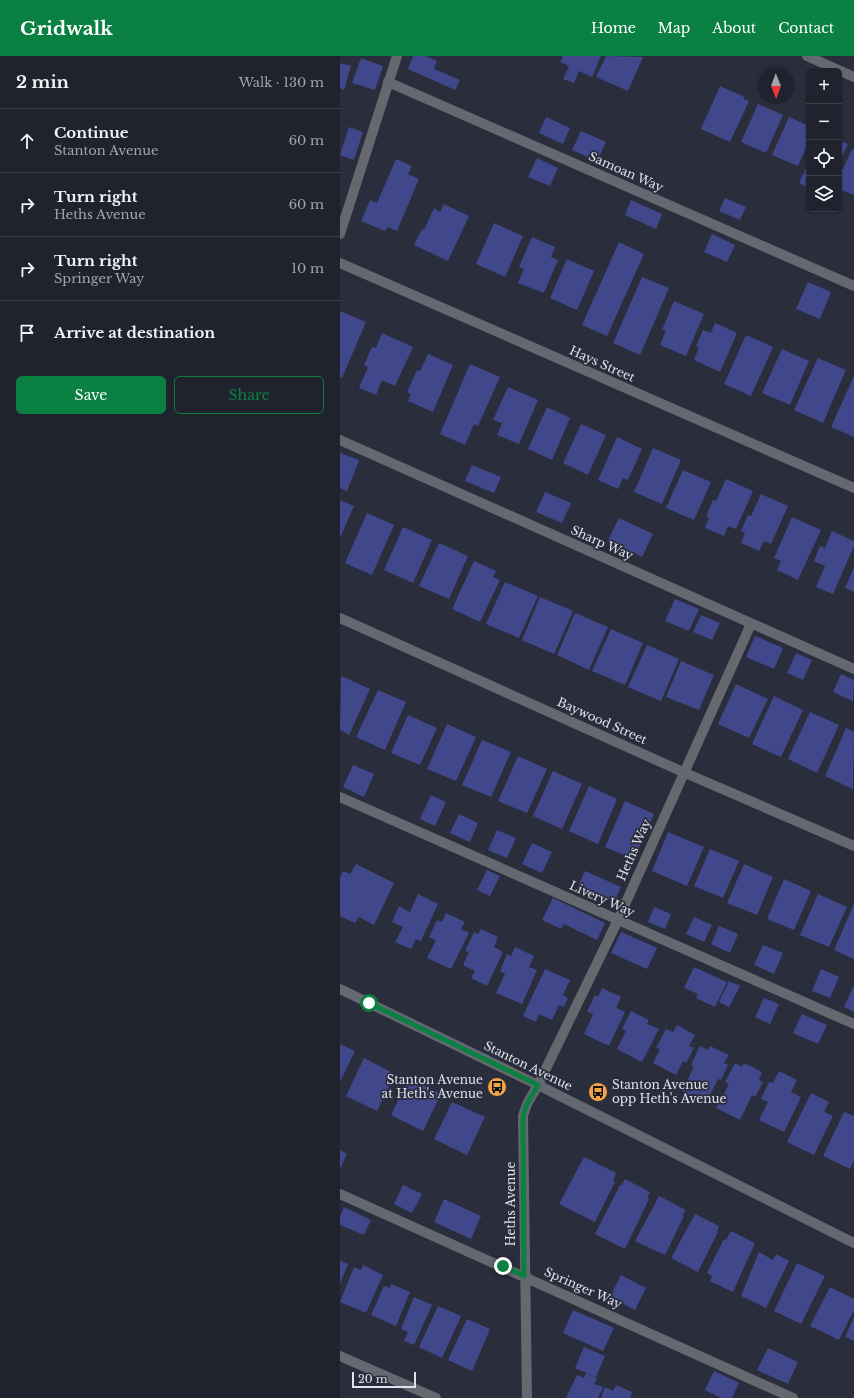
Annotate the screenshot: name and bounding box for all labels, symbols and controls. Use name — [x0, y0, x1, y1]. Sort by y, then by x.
text: Gridwalk — [20, 17, 113, 40]
text: Home — [591, 19, 636, 37]
text: Map — [658, 19, 690, 37]
text: About — [712, 19, 756, 37]
text: Contact — [778, 19, 834, 37]
north arrow — [758, 68, 794, 104]
map controls — [806, 68, 842, 212]
button: + — [806, 68, 842, 104]
text: 2 min — [16, 72, 69, 93]
text: Walk · 130 m — [239, 74, 324, 91]
button: − — [806, 104, 842, 140]
text: Continue — [54, 123, 129, 142]
icon: ahead — [16, 130, 38, 152]
text: 60 m — [289, 132, 324, 149]
button: locate — [806, 140, 842, 176]
text: Stanton Avenue — [54, 142, 158, 159]
street label: Samoan Way — [587, 148, 666, 195]
button: layers — [806, 176, 842, 212]
text: Turn right — [54, 187, 137, 206]
icon: right — [16, 194, 38, 216]
text: 60 m — [289, 196, 324, 213]
text: Heths Avenue — [54, 206, 146, 223]
text: Turn right — [54, 251, 137, 270]
icon: right — [16, 258, 38, 280]
text: 10 m — [291, 260, 324, 277]
text: Springer Way — [54, 270, 144, 287]
icon: arrive — [16, 322, 38, 344]
text: Arrive at destination — [54, 323, 215, 342]
street label: Hays Street — [567, 342, 638, 385]
button: Save — [16, 376, 166, 414]
button: Share — [174, 376, 324, 414]
street label: Sharp Way — [569, 522, 636, 563]
street label: Baywood Street — [555, 694, 650, 747]
street label: Heths Way — [613, 816, 654, 883]
street label: Livery Way — [567, 877, 637, 920]
route start — [360, 994, 378, 1012]
street label: Stanton Avenue — [482, 1038, 575, 1093]
place label: Stanton Avenue at Heth's Avenue — [382, 1072, 483, 1101]
bus stop icon: Stanton Avenue at Heth's Avenue — [486, 1076, 508, 1098]
place label: Stanton Avenue opp Heth's Avenue — [612, 1077, 726, 1106]
bus stop icon: Stanton Avenue opp Heth's Avenue — [587, 1081, 609, 1103]
street label: Heths Avenue — [503, 1162, 518, 1246]
route end — [494, 1257, 512, 1275]
street label: Springer Way — [542, 1264, 625, 1311]
scale bar — [352, 1370, 416, 1389]
text: 20 m — [358, 1372, 388, 1386]

